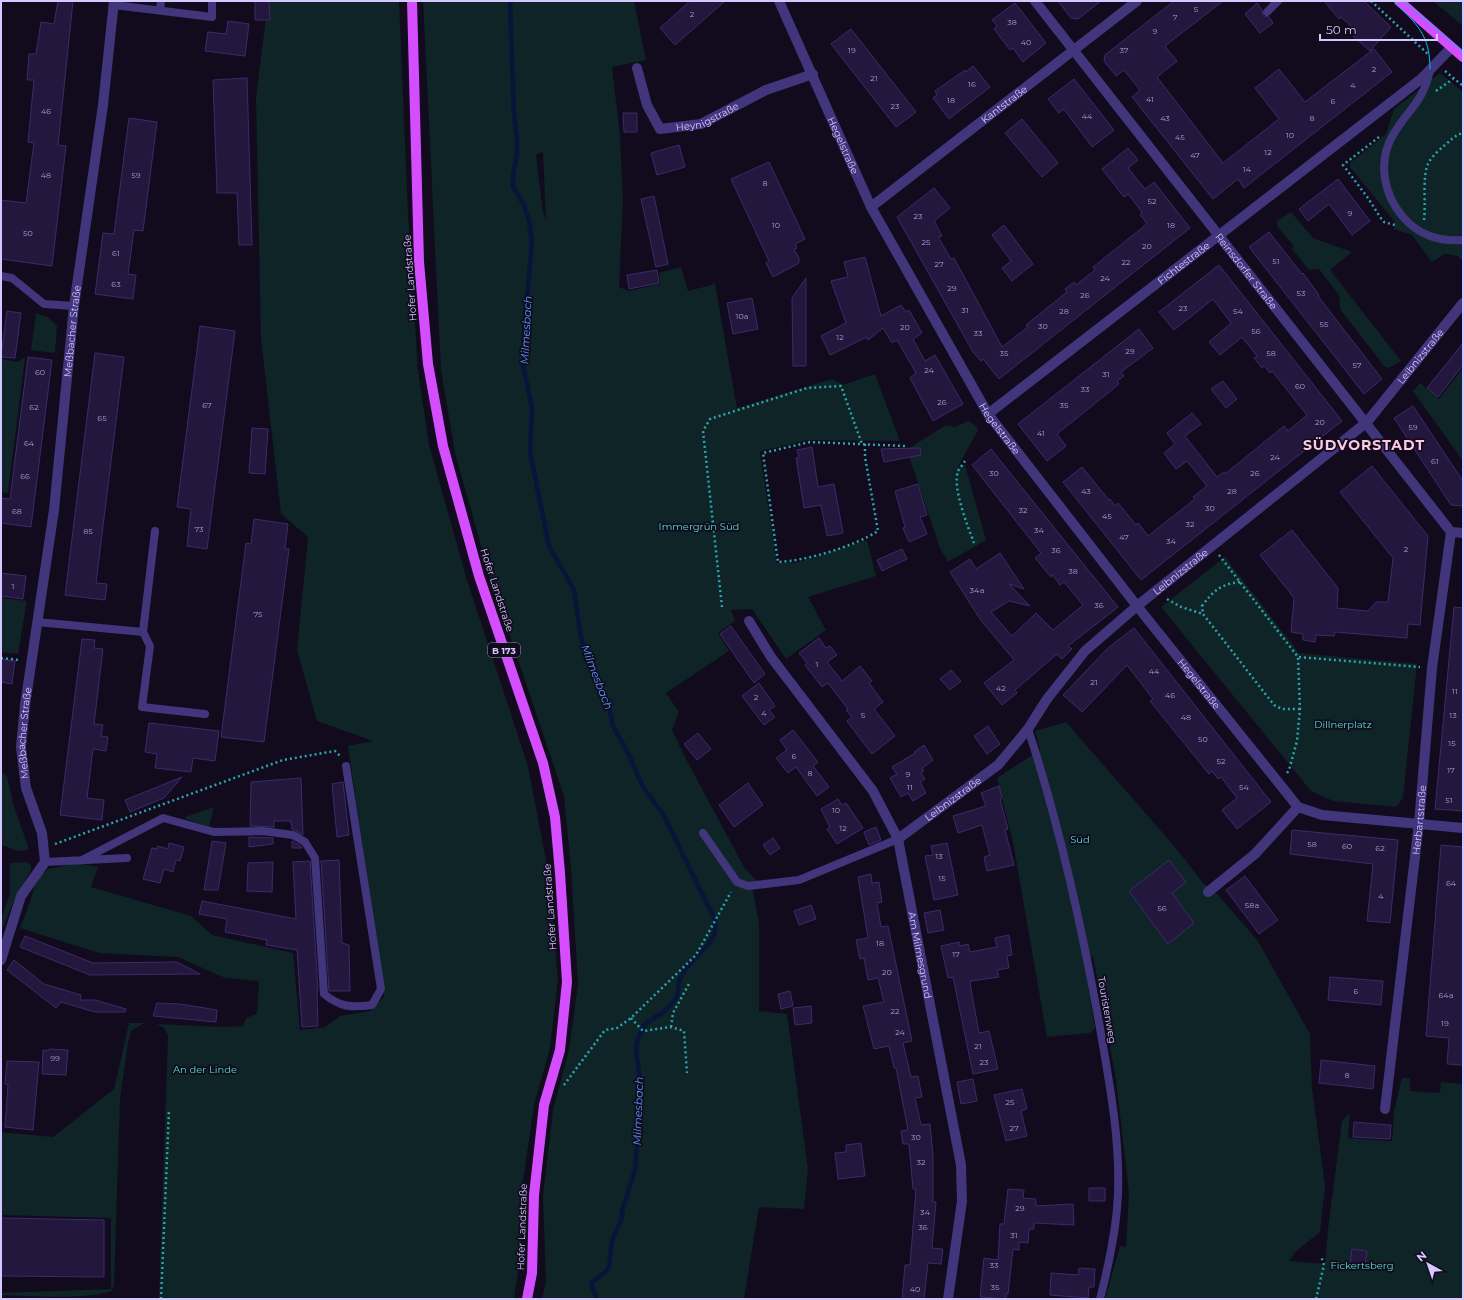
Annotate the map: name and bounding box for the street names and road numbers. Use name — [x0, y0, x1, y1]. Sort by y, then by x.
street label: Kantstraße — [978, 82, 1030, 126]
street label: Heynigstraße — [675, 99, 741, 134]
street label: Hegelstraße — [825, 115, 862, 176]
street label: Reinsdorfer Straße — [1213, 230, 1280, 312]
street label: Hofer Landstraße — [400, 234, 420, 322]
street label: Fichtestraße — [1155, 239, 1212, 287]
street label: Meßbacher Straße — [61, 284, 83, 378]
street label: Leibnizstraße — [1394, 326, 1446, 386]
street label: Hegelstraße — [976, 400, 1023, 457]
street label: Leibnizstraße — [1150, 545, 1210, 598]
street label: Hofer Landstraße — [477, 547, 517, 633]
road number: B 173 — [488, 643, 520, 657]
street label: Hegelstraße — [1175, 656, 1223, 712]
street label: Meßbacher Straße — [14, 686, 34, 780]
street label: Leibnizstraße — [922, 773, 984, 824]
street label: Herbartstraße — [1409, 784, 1429, 856]
street label: Hofer Landstraße — [540, 863, 560, 951]
street label: Am Milmesgrund — [906, 911, 935, 1000]
street label: Touristenweg — [1095, 975, 1119, 1045]
street label: Hofer Landstraße — [514, 1183, 530, 1271]

